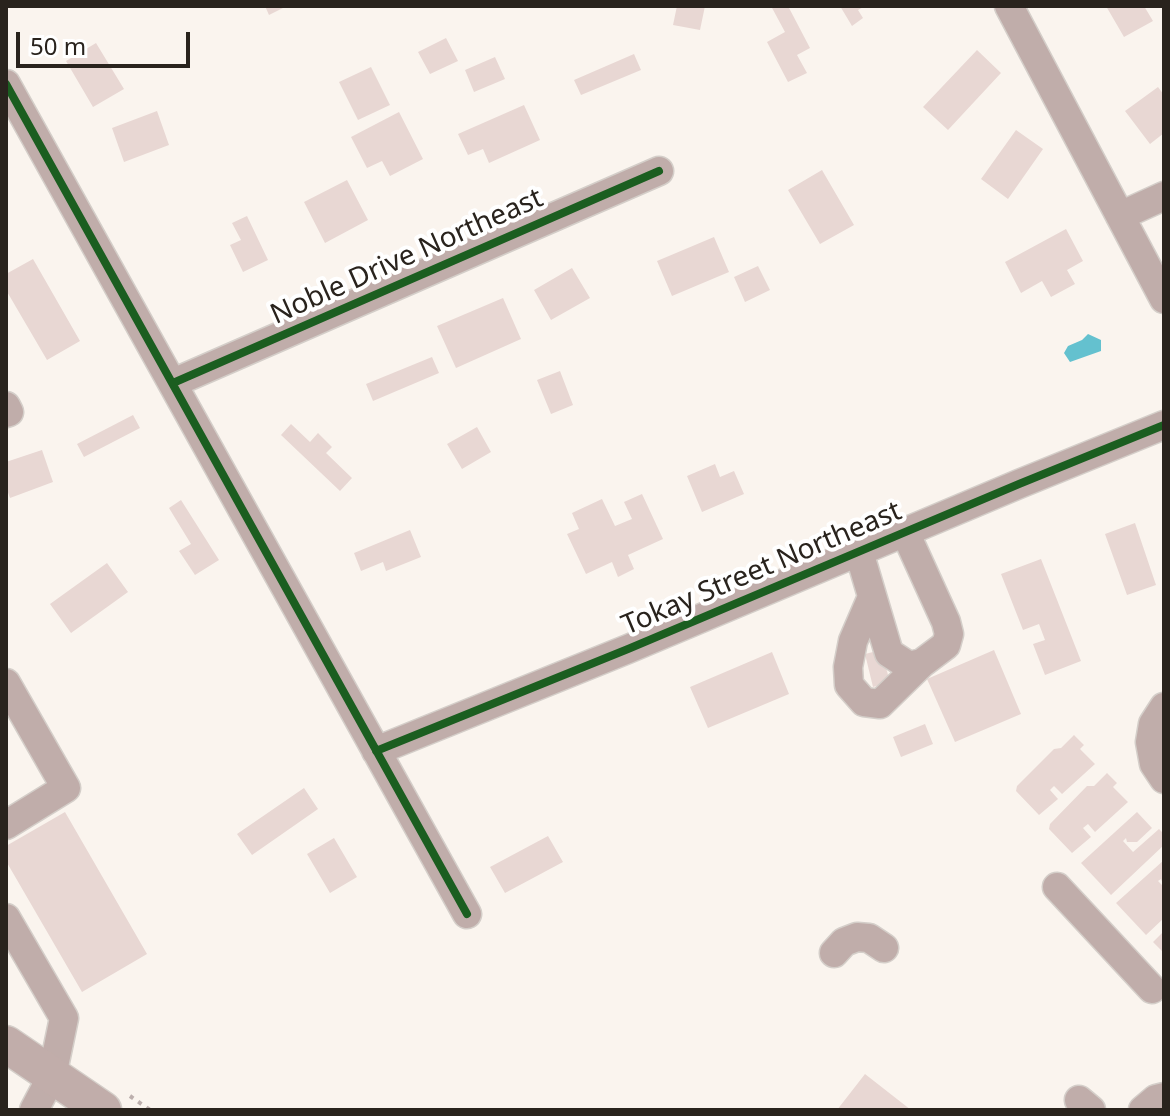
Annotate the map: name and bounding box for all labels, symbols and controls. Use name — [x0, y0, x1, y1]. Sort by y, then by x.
scale bar — [20, 16, 194, 66]
text: 50 m — [30, 29, 86, 62]
street label: Noble Drive Northeast — [266, 182, 548, 332]
street label: Tokay Street Northeast — [617, 495, 907, 643]

